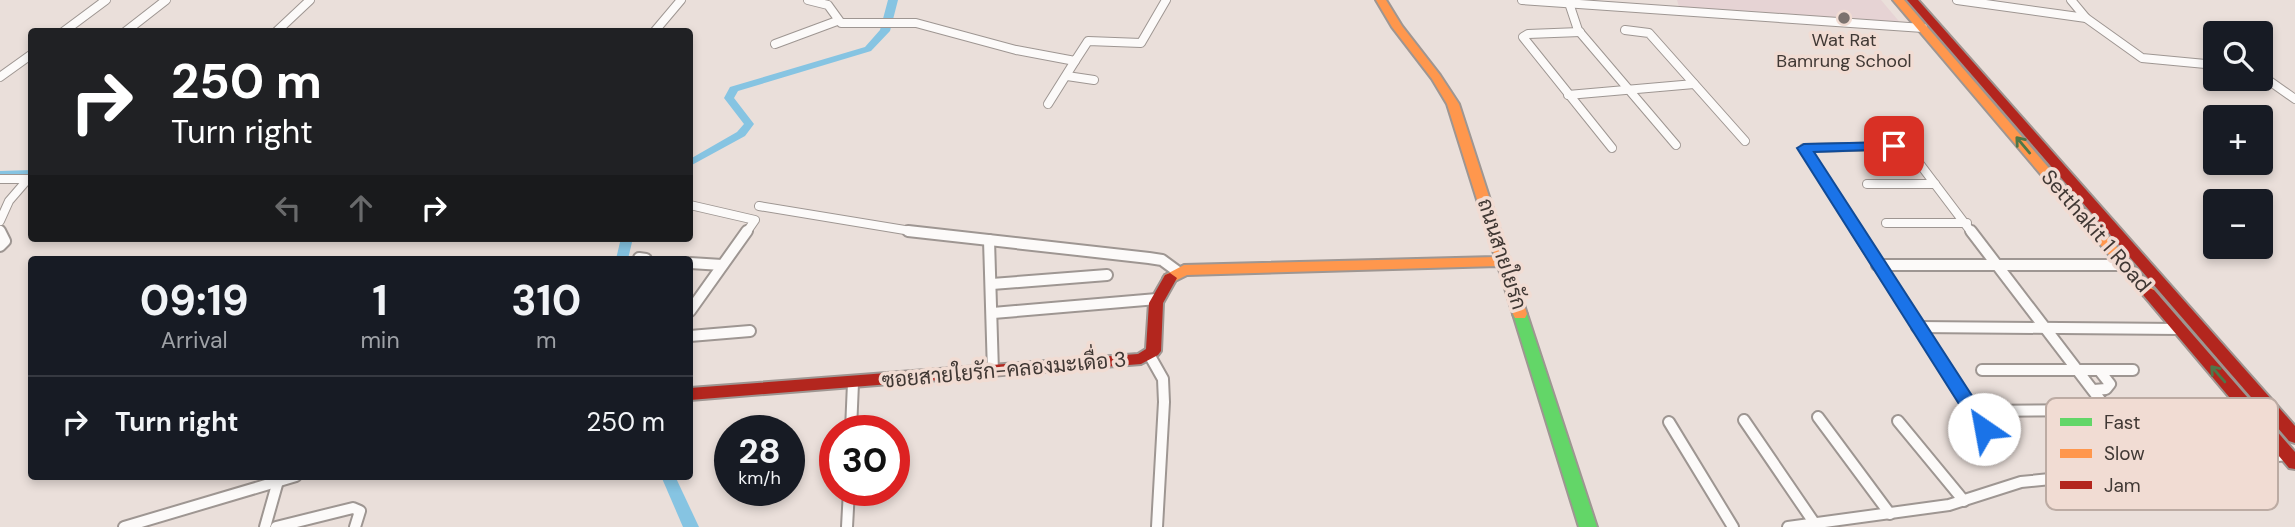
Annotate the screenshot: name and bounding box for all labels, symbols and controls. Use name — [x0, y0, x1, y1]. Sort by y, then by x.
marker: Wat Rat Bamrung School — [1836, 10, 1852, 26]
map controls — [2203, 21, 2273, 259]
button: search — [2203, 21, 2273, 91]
place label: Wat Rat Bamrung School — [1776, 28, 1912, 73]
text: 250 m — [171, 49, 322, 113]
icon: right — [56, 56, 147, 147]
button: + — [2203, 105, 2273, 175]
text: Turn right — [171, 111, 313, 153]
pin — [1864, 116, 1924, 176]
icon: arrive — [1875, 127, 1913, 165]
one-way arrow — [2015, 137, 2031, 155]
street label: Setthakit 1 Road — [2035, 164, 2157, 298]
icon: left — [269, 189, 307, 227]
icon: ahead — [342, 189, 380, 227]
icon: right — [415, 189, 453, 227]
button: − — [2203, 189, 2273, 259]
street label: ถนนสายใยรัก — [1471, 195, 1533, 313]
text: 09:19 — [140, 273, 249, 328]
text: 1 — [372, 273, 388, 328]
text: 310 — [511, 273, 581, 328]
text: Arrival — [161, 325, 228, 355]
text: min — [360, 325, 400, 355]
text: m — [536, 325, 557, 355]
street label: ซอยสายใยรัก-คลองมะเดื่อ 3 — [880, 339, 1127, 395]
one-way arrow — [2210, 365, 2226, 383]
position arrow — [1947, 392, 2021, 466]
legend — [2046, 398, 2278, 510]
icon: right — [56, 403, 94, 441]
text: Turn right — [115, 405, 239, 439]
text: 250 m — [586, 405, 665, 439]
text: Fast — [2104, 410, 2140, 435]
speed limit sign: 30 — [819, 415, 910, 506]
text: 28 — [738, 428, 781, 474]
text: Slow — [2104, 441, 2145, 466]
text: km/h — [738, 466, 781, 490]
text: Jam — [2104, 473, 2141, 498]

